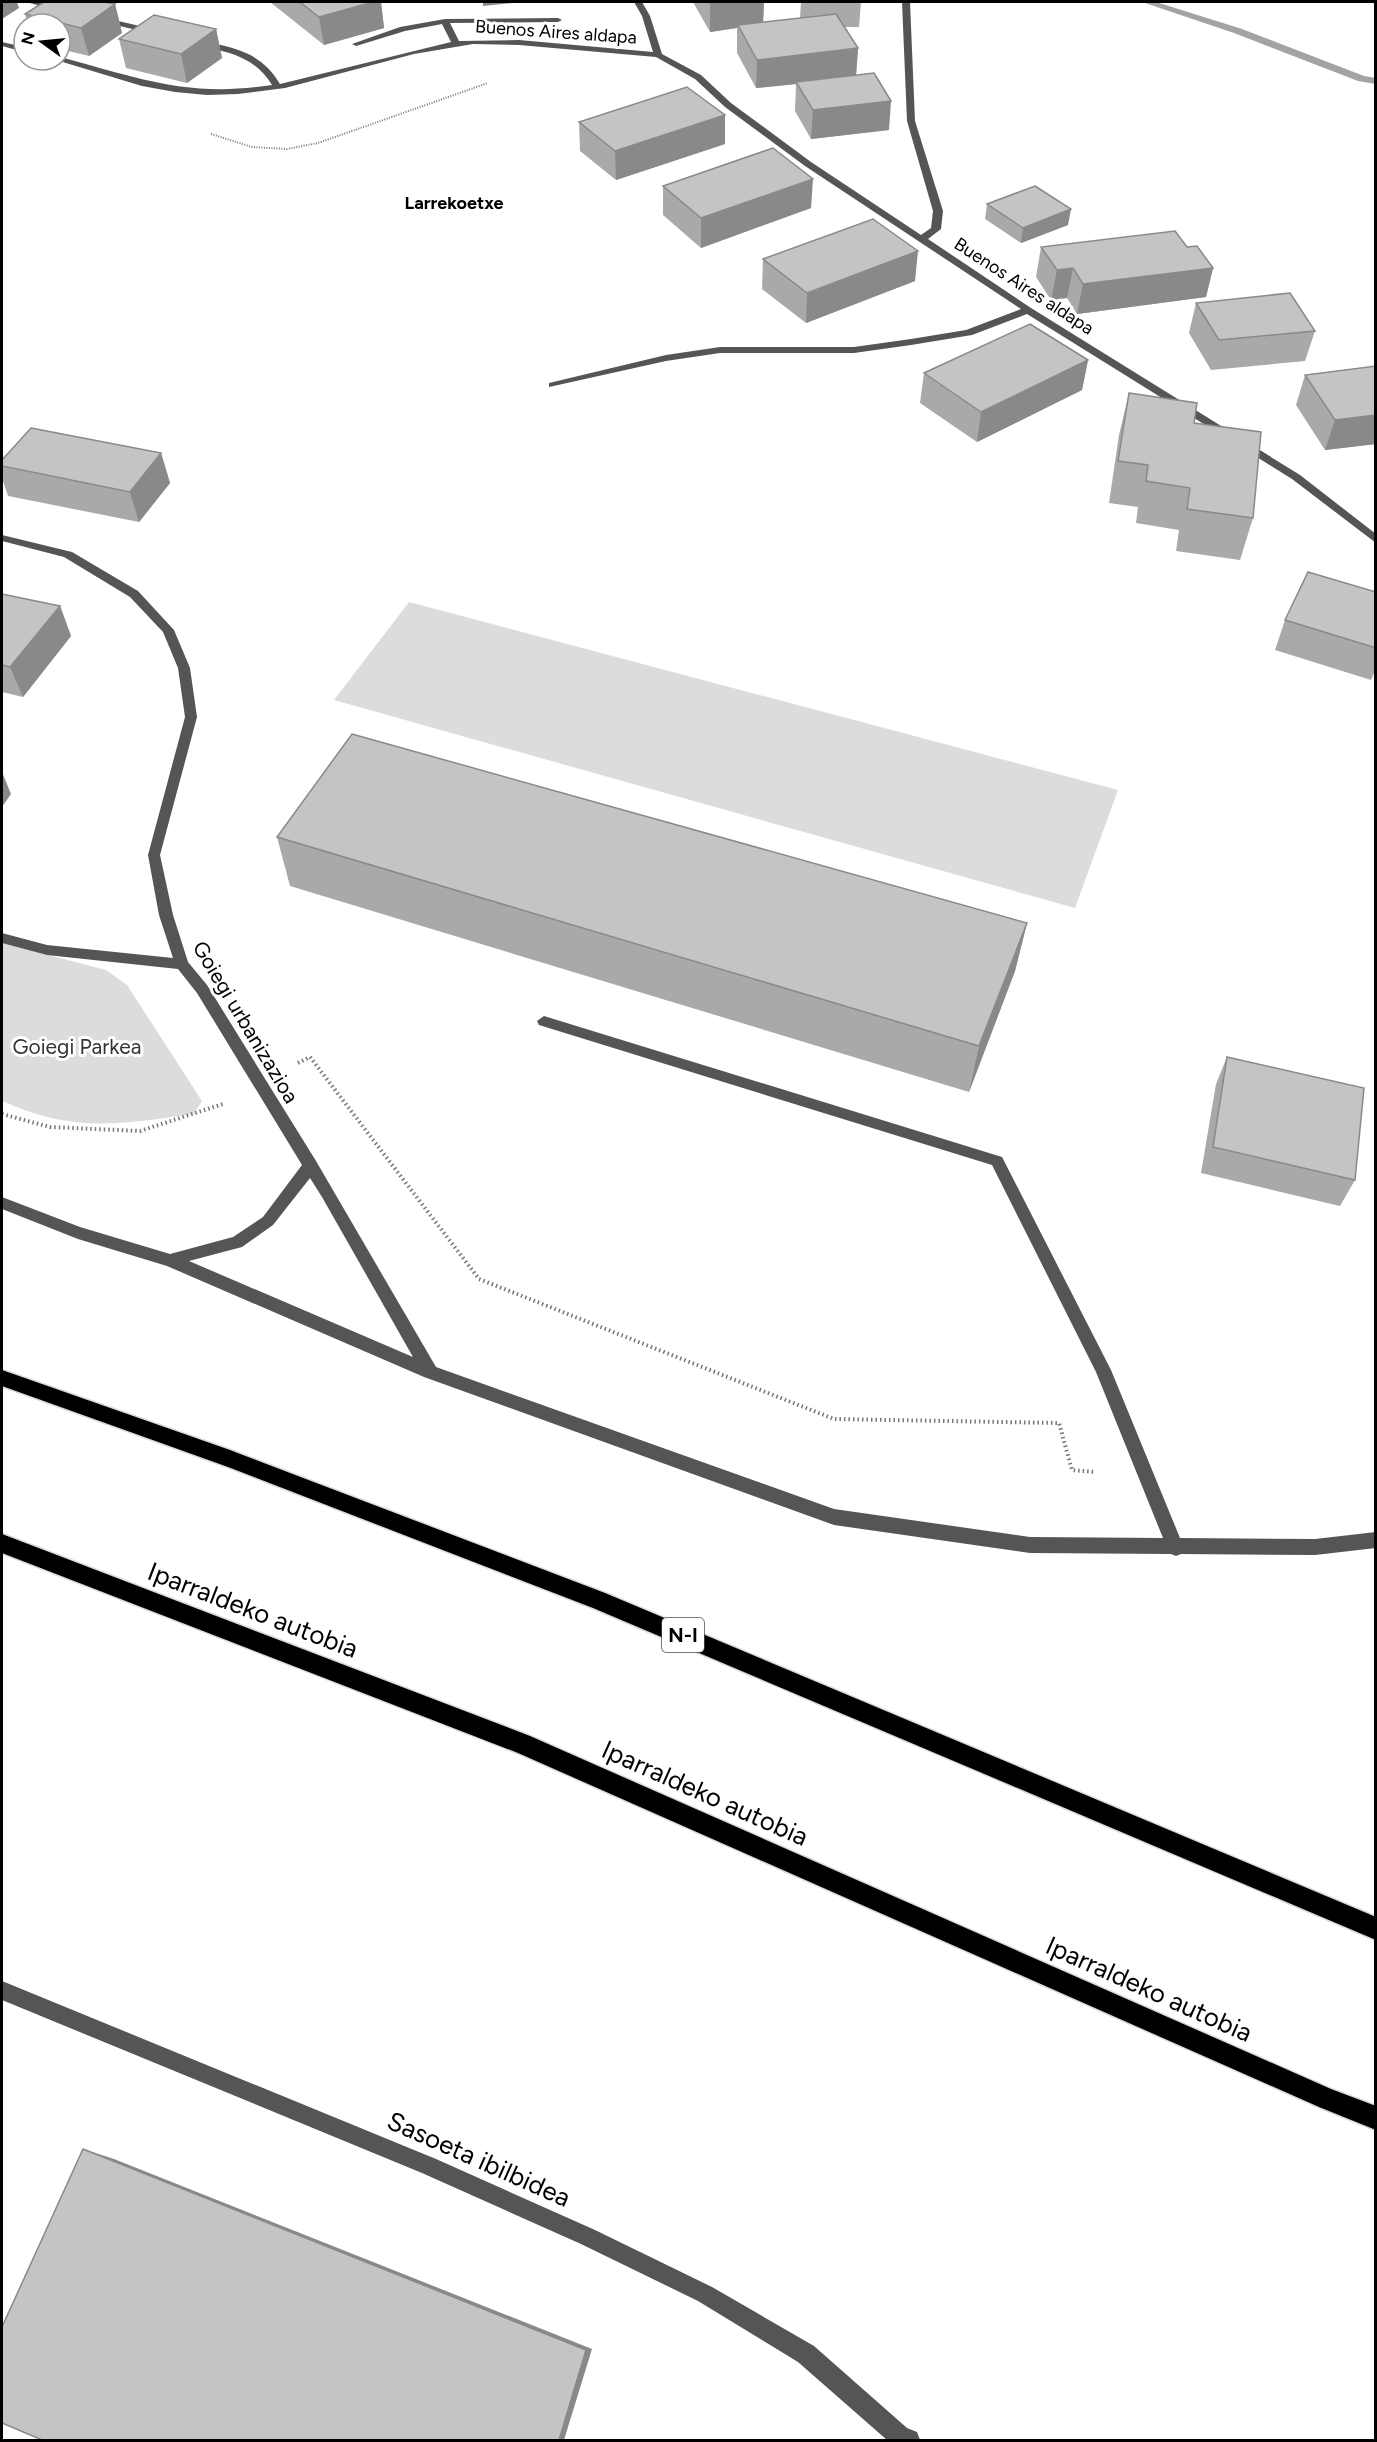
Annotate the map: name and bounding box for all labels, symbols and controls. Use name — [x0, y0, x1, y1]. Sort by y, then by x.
north arrow — [12, 12, 72, 72]
street label: Buenos Aires aldapa — [474, 15, 638, 49]
text: N — [17, 30, 39, 47]
district label: Larrekoetxe — [404, 192, 504, 214]
street label: Buenos Aires aldapa — [950, 233, 1098, 339]
street label: Goiegi urbanizazioa — [188, 937, 304, 1107]
park label: Goiegi Parkea — [13, 1034, 141, 1059]
street label: Iparraldeko autobia — [143, 1555, 363, 1665]
road number: N-I — [662, 1618, 704, 1652]
street label: Iparraldeko autobia — [597, 1733, 813, 1853]
street label: Iparraldeko autobia — [1041, 1929, 1257, 2049]
street label: Sasoeta ibilbidea — [382, 2104, 576, 2214]

